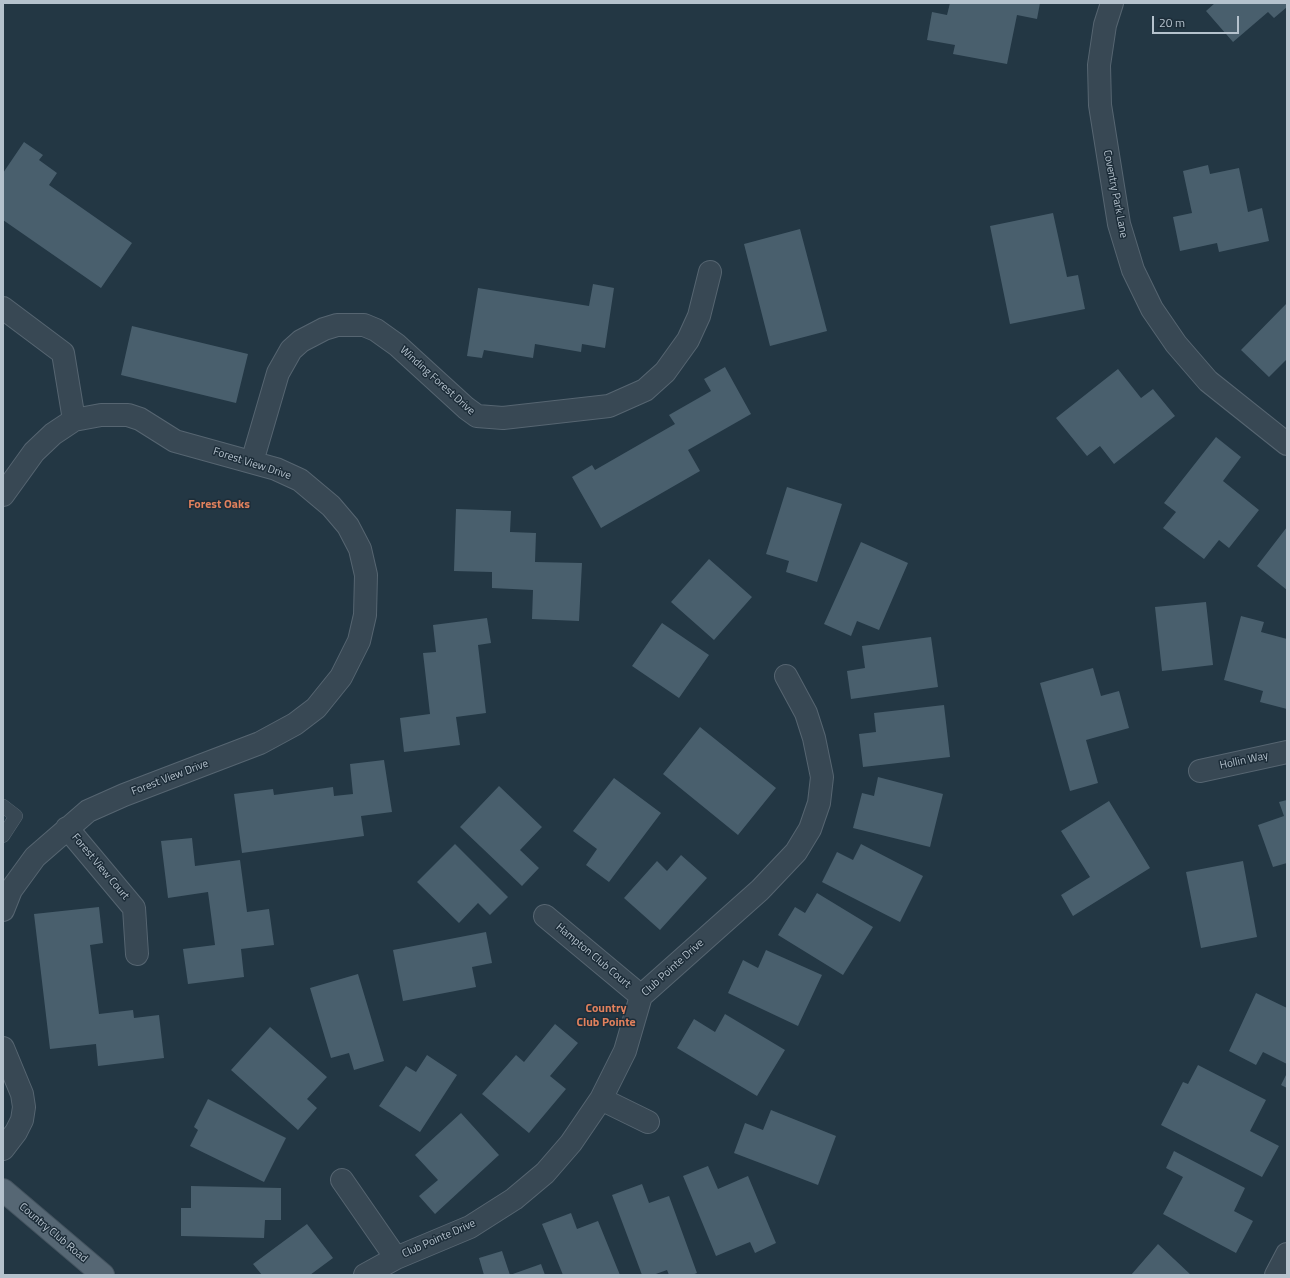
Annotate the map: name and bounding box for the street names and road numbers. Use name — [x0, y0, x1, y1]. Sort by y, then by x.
street label: Coventry Park Lane — [1100, 149, 1130, 239]
street label: Winding Forest Drive — [397, 344, 477, 418]
street label: Forest View Drive — [211, 445, 293, 483]
street label: Hollin Way — [1218, 749, 1270, 773]
street label: Forest View Drive — [130, 757, 210, 799]
street label: Forest View Court — [68, 831, 132, 903]
street label: Hampton Club Court — [553, 921, 633, 991]
street label: Club Pointe Drive — [639, 937, 707, 999]
street label: Country Club Road — [16, 1201, 90, 1265]
street label: Club Pointe Drive — [400, 1217, 478, 1261]

